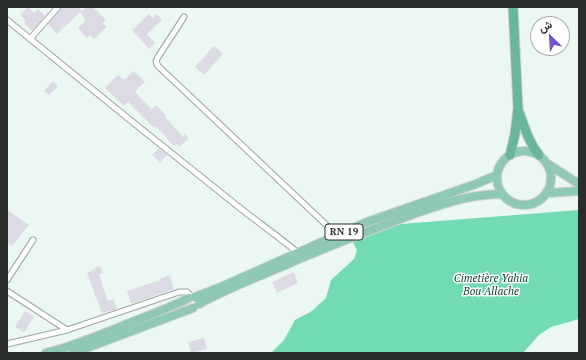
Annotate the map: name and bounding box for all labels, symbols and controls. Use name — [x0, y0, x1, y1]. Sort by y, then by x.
north arrow — [530, 16, 570, 56]
text: ش — [536, 17, 554, 35]
road number: RN 19 — [325, 224, 363, 240]
park label: Cimetière Yahia Bou Allache — [454, 272, 528, 298]

